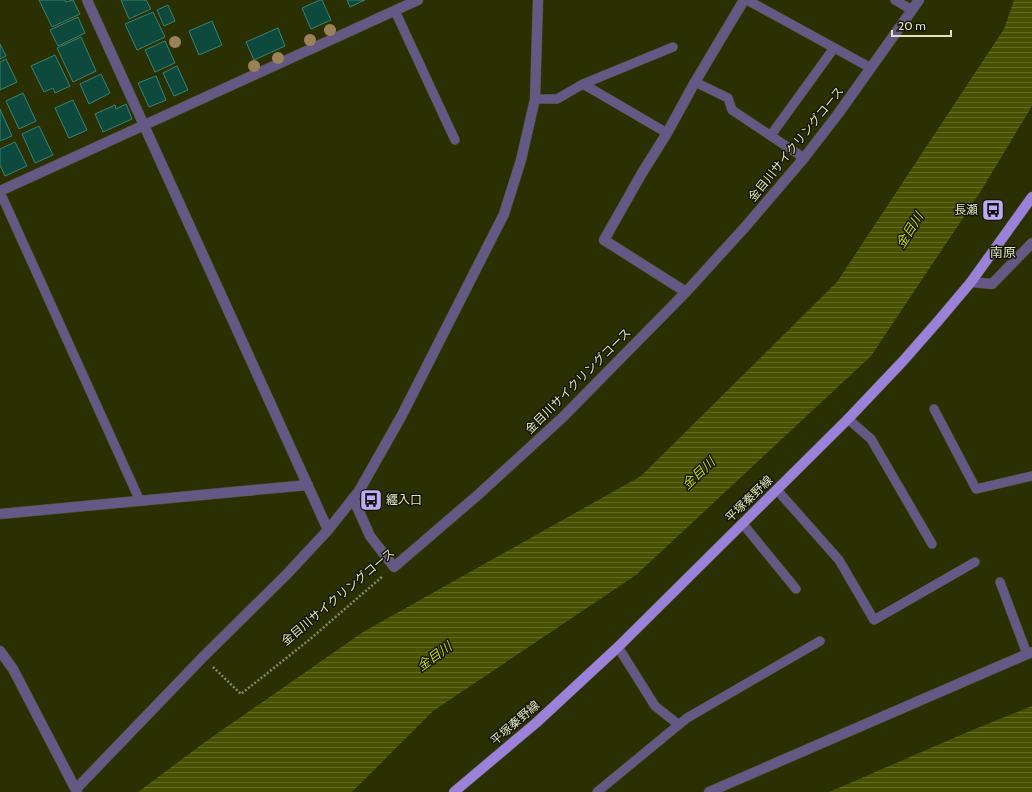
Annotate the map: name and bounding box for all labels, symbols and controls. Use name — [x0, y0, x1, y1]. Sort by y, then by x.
scale bar — [892, 12, 951, 38]
text: 20 m — [898, 18, 926, 33]
street label: 金目川サイクリングコース — [745, 83, 846, 204]
bus stop icon: 長瀬 — [980, 197, 1006, 223]
place label: 長瀬 — [954, 202, 978, 217]
water label: 金目川 — [892, 208, 927, 251]
district label: 南原 — [990, 244, 1016, 260]
street label: 金目川サイクリングコース — [522, 325, 634, 437]
water label: 金目川 — [678, 452, 719, 492]
street label: 平塚秦野線 — [722, 472, 775, 525]
bus stop icon: 纒入口 — [358, 487, 384, 513]
place label: 纒入口 — [386, 492, 422, 507]
street label: 金目川サイクリングコース — [278, 545, 397, 648]
water label: 金目川 — [414, 637, 456, 674]
street label: 平塚秦野線 — [487, 697, 542, 748]

